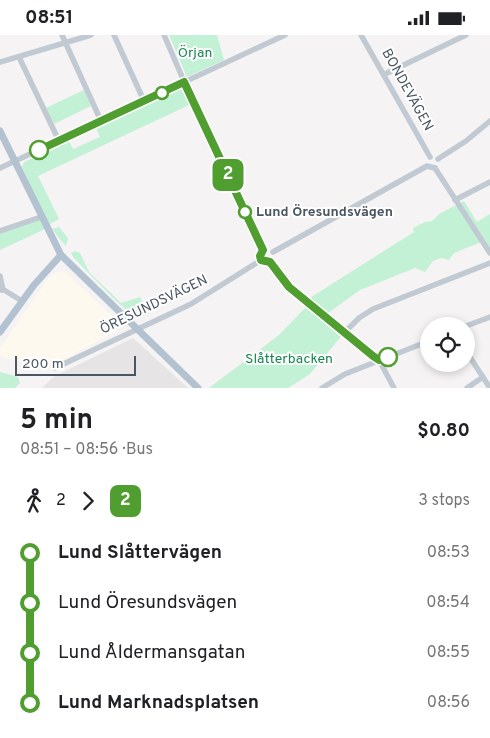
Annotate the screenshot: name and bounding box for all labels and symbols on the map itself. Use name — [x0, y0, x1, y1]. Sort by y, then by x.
park label: Örjan — [178, 44, 212, 62]
street label: BONDEVÄGEN — [377, 45, 437, 134]
unlabelled marker — [155, 86, 169, 100]
unlabelled marker — [29, 140, 49, 160]
line badge: 2 — [212, 159, 244, 191]
place label: Lund Öresundsvägen — [256, 204, 393, 221]
marker: Lund Öresundsvägen — [238, 205, 252, 219]
street label: ÖRESUNDSVÄGEN — [97, 271, 211, 338]
unlabelled marker — [378, 347, 398, 367]
park label: Slåtterbacken — [245, 351, 333, 368]
scale bar — [15, 353, 136, 376]

